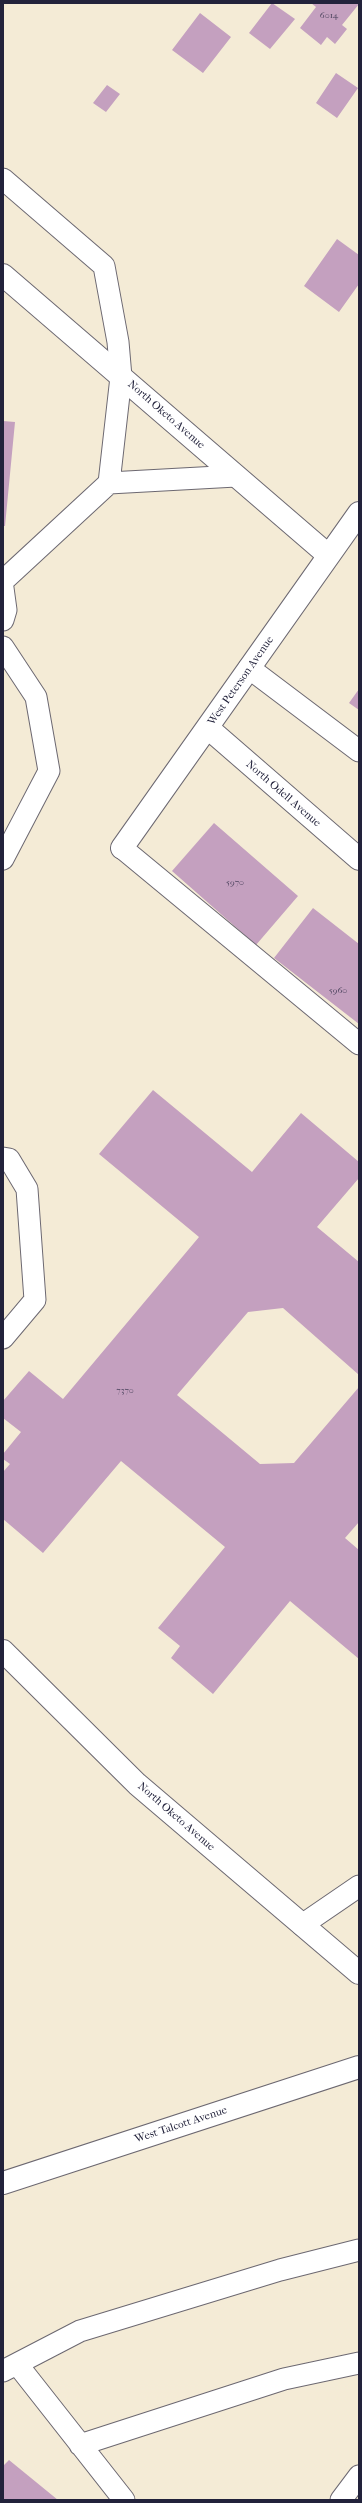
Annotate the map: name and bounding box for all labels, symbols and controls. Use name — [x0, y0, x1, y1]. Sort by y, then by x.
house number: 6014 — [320, 11, 338, 21]
street label: North Oketo Avenue — [125, 378, 207, 452]
street label: West Peterson Avenue — [205, 634, 277, 728]
street label: North Odell Avenue — [243, 758, 323, 830]
house number: 5970 — [226, 878, 244, 888]
house number: 5960 — [329, 986, 347, 996]
house number: 7370 — [116, 1386, 134, 1396]
street label: North Oketo Avenue — [135, 1780, 217, 1854]
street label: West Talcott Avenue — [133, 2104, 229, 2146]

